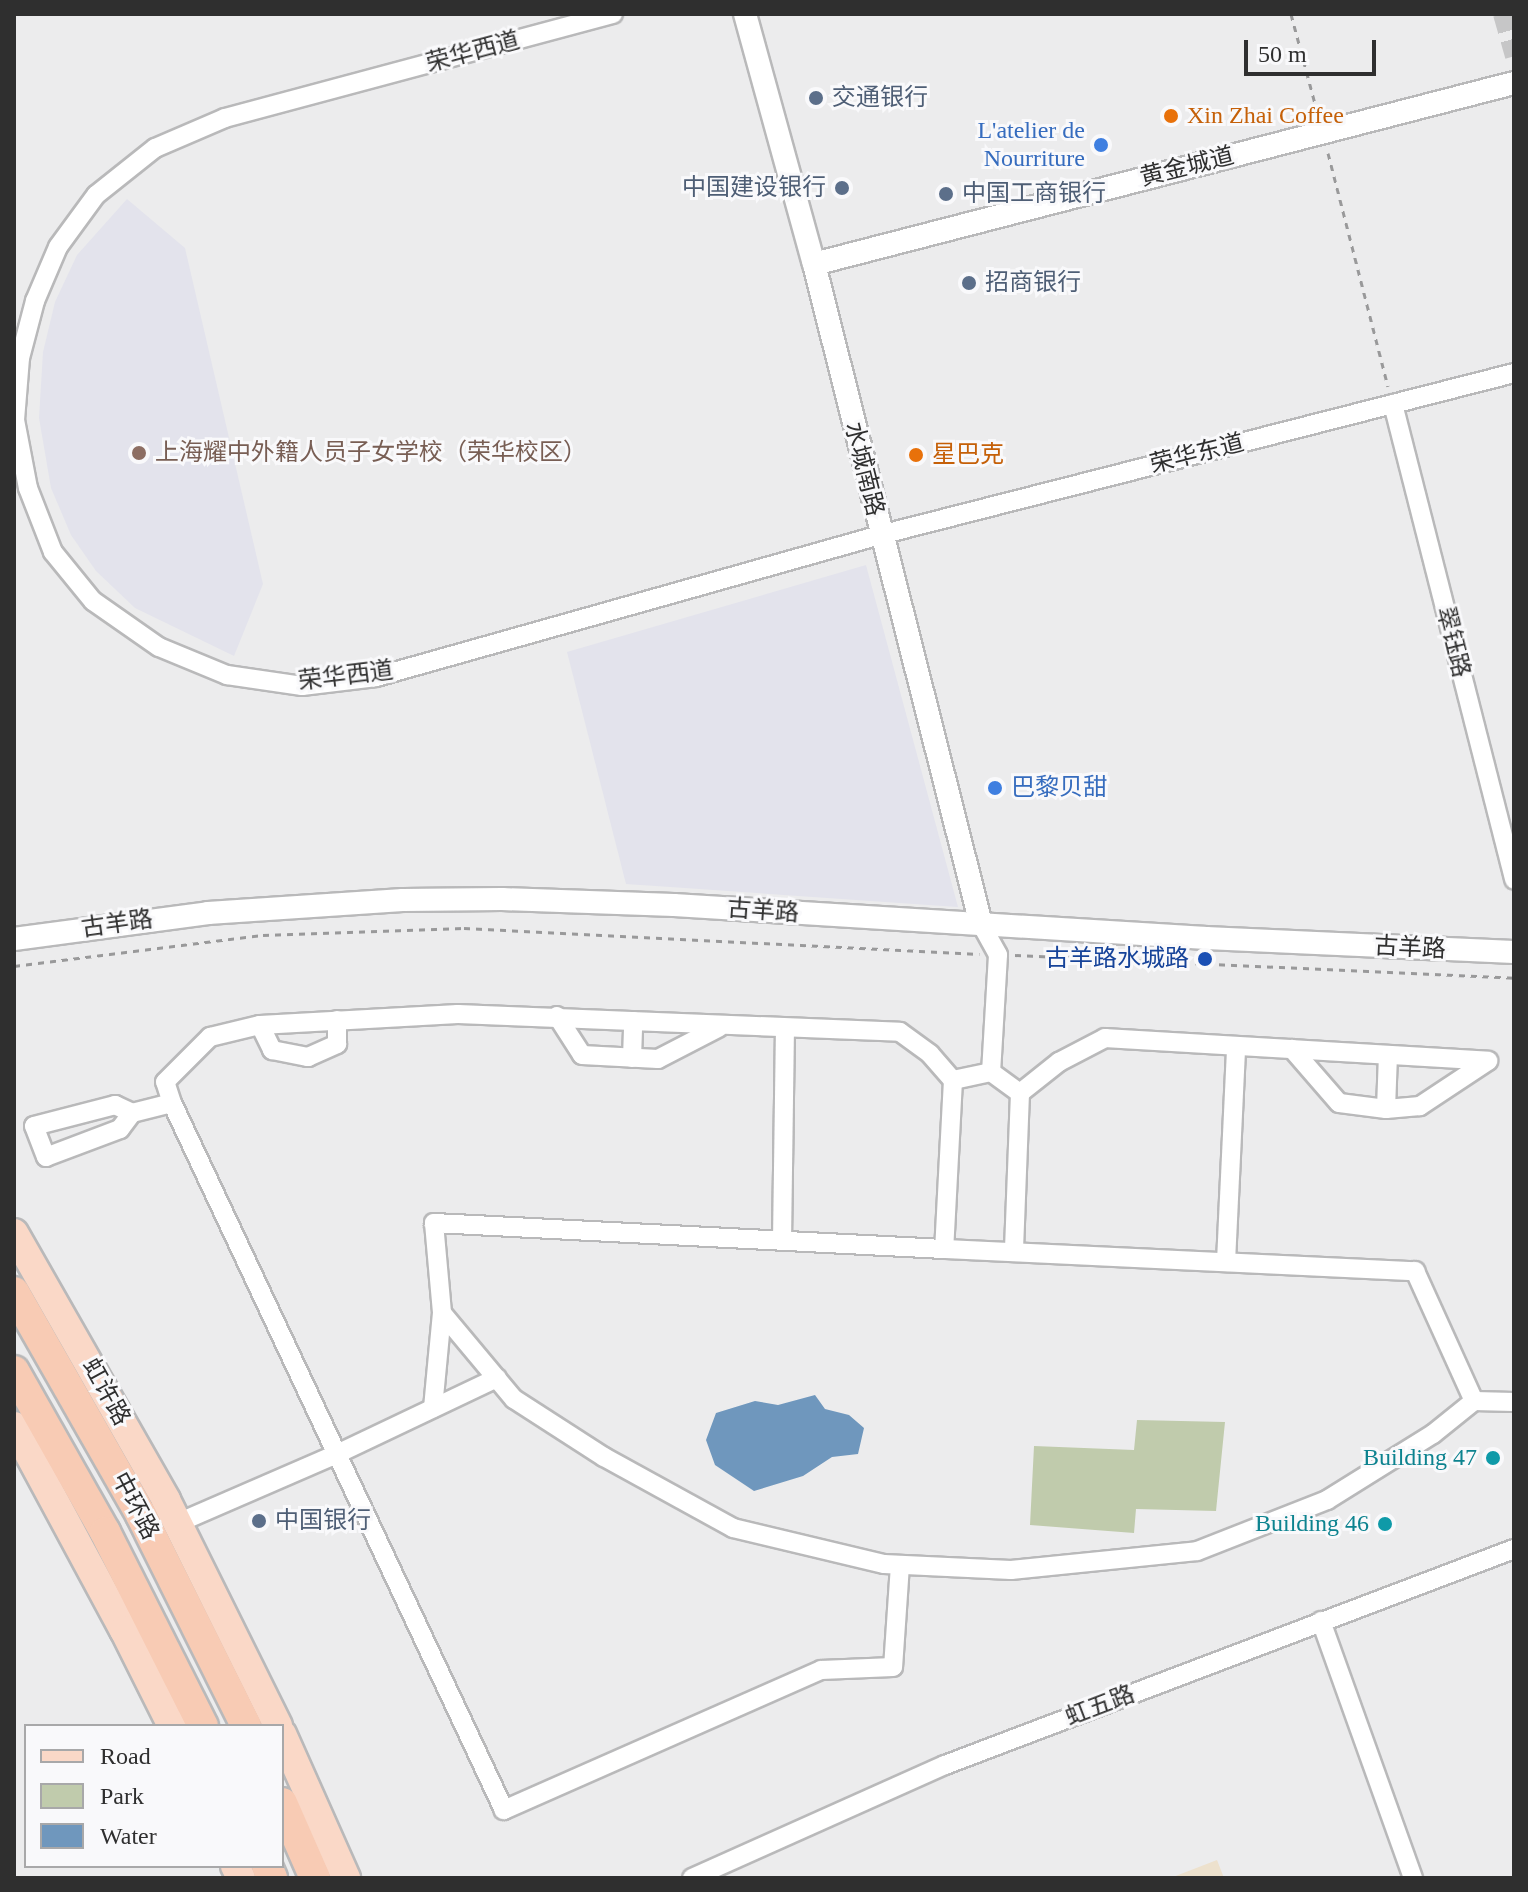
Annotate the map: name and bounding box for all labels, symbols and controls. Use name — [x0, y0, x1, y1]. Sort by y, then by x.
scale bar — [1248, 24, 1380, 74]
street label: 荣华西道 — [423, 26, 523, 78]
text: 50 m — [1258, 41, 1307, 67]
place label: 交通银行 — [832, 84, 928, 112]
marker: 交通银行 — [807, 89, 825, 107]
place label: Xin Zhai Coffee — [1187, 102, 1344, 130]
marker: Xin Zhai Coffee — [1162, 107, 1180, 125]
place label: L'atelier de Nourriture — [977, 117, 1085, 173]
marker: L'atelier de Nourriture — [1092, 136, 1110, 154]
street label: 黄金城道 — [1137, 141, 1237, 193]
place label: 中国建设银行 — [682, 174, 826, 202]
marker: 中国建设银行 — [833, 179, 851, 197]
place label: 中国工商银行 — [962, 180, 1106, 208]
marker: 中国工商银行 — [937, 185, 955, 203]
place label: 招商银行 — [985, 269, 1081, 297]
marker: 招商银行 — [960, 274, 978, 292]
street label: 水城南路 — [838, 419, 890, 519]
street label: 荣华东道 — [1147, 428, 1247, 480]
place label: 上海耀中外籍人员子女学校（荣华校区） — [155, 439, 587, 467]
place label: 星巴克 — [932, 441, 1004, 469]
marker: 上海耀中外籍人员子女学校（荣华校区） — [130, 444, 148, 462]
marker: 星巴克 — [907, 446, 925, 464]
street label: 翠钰路 — [1430, 604, 1476, 680]
street label: 荣华西道 — [297, 656, 395, 696]
place label: 巴黎贝甜 — [1011, 774, 1107, 802]
marker: 巴黎贝甜 — [986, 779, 1004, 797]
street label: 古羊路 — [726, 894, 800, 928]
street label: 古羊路 — [79, 905, 155, 943]
street label: 古羊路 — [1373, 932, 1447, 964]
place label: 古羊路水城路 — [1045, 945, 1189, 973]
marker: 古羊路水城路 — [1196, 950, 1214, 968]
street label: 虹许路 — [76, 1354, 136, 1430]
place label: Building 47 — [1363, 1444, 1477, 1472]
marker: Building 47 — [1484, 1449, 1502, 1467]
street label: 中环路 — [105, 1467, 165, 1545]
place label: 中国银行 — [275, 1507, 371, 1535]
place label: Building 46 — [1255, 1510, 1369, 1538]
marker: 中国银行 — [250, 1512, 268, 1530]
marker: Building 46 — [1376, 1515, 1394, 1533]
street label: 虹五路 — [1061, 1680, 1139, 1732]
legend — [24, 1724, 284, 1868]
text: Road — [100, 1743, 151, 1769]
text: Park — [100, 1783, 144, 1809]
text: Water — [100, 1823, 157, 1849]

